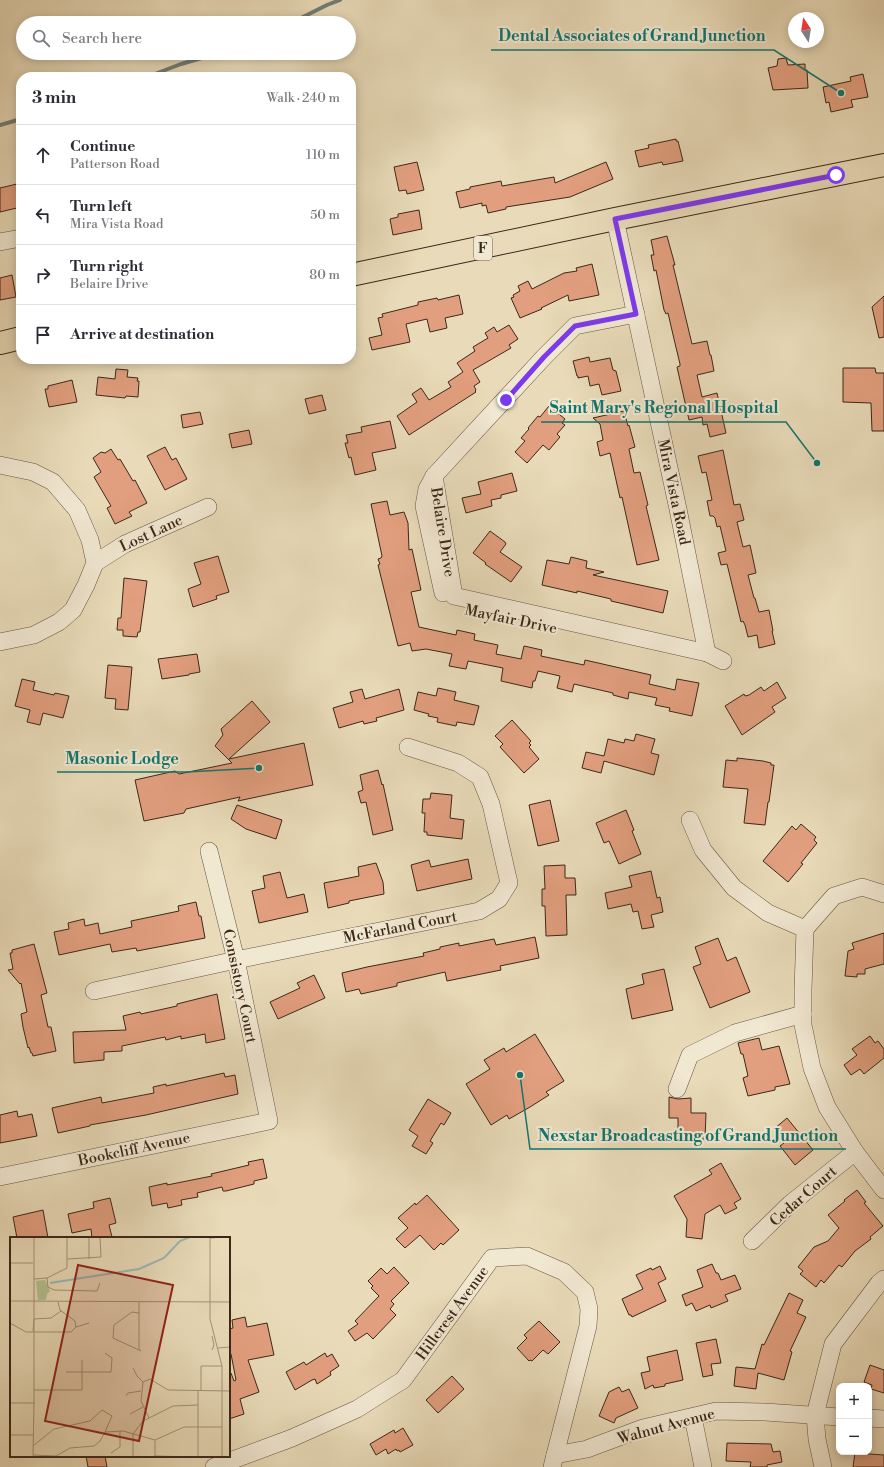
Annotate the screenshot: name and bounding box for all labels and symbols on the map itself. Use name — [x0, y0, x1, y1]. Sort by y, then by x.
north arrow — [788, 12, 824, 48]
callout: Dental Associates of Grand Junction — [491, 22, 774, 50]
text: Dental Associates of Grand Junction — [498, 26, 766, 46]
route start — [827, 166, 845, 184]
road number: F — [474, 236, 492, 260]
route end — [497, 391, 515, 409]
callout: Saint Mary's Regional Hospital — [541, 394, 786, 422]
text: Saint Mary's Regional Hospital — [549, 398, 779, 418]
street label: Mira Vista Road — [653, 437, 694, 547]
street label: Belaire Drive — [426, 485, 459, 578]
street label: Lost Lane — [117, 511, 186, 556]
street label: Mayfair Drive — [463, 600, 559, 639]
callout: Masonic Lodge — [57, 744, 186, 772]
text: Masonic Lodge — [65, 749, 179, 769]
street label: McFarland Court — [342, 907, 459, 948]
street label: Consistory Court — [218, 927, 261, 1046]
callout: Nexstar Broadcasting of Grand Junction — [530, 1121, 846, 1149]
text: Nexstar Broadcasting of Grand Junction — [538, 1126, 838, 1146]
street label: Bookcliff Avenue — [75, 1128, 192, 1171]
street label: Cedar Court — [766, 1162, 841, 1231]
inset map — [10, 1237, 230, 1457]
street label: Hillcrest Avenue — [412, 1262, 493, 1364]
street label: Walnut Avenue — [614, 1404, 717, 1449]

